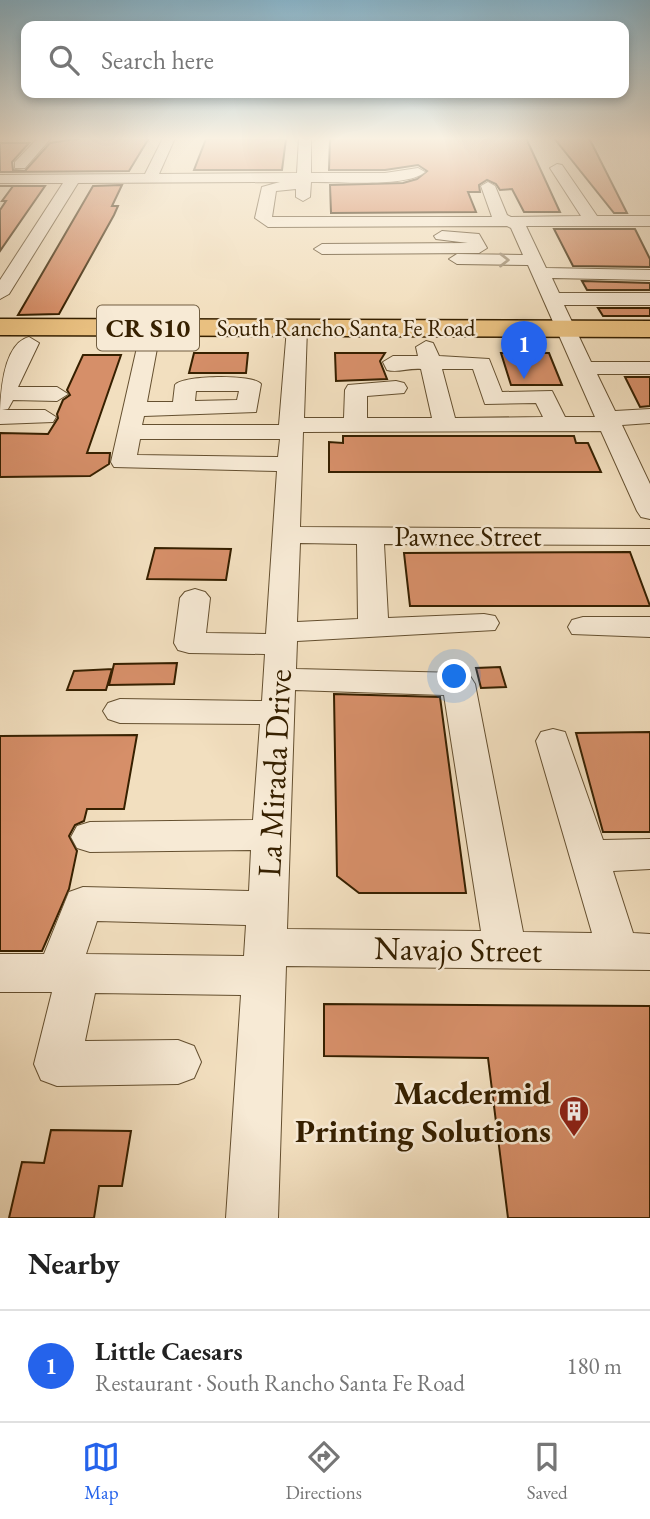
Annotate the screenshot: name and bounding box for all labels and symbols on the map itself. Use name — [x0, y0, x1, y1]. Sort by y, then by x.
one-way arrow — [498, 252, 509, 267]
road number: CR S10 — [97, 306, 199, 350]
street label: South Rancho Santa Fe Road — [217, 313, 476, 343]
pin: 1 — [501, 321, 547, 379]
street label: Pawnee Street — [394, 518, 542, 554]
your location — [437, 659, 471, 693]
street label: La Mirada Drive — [247, 668, 301, 878]
street label: Navajo Street — [373, 926, 543, 972]
place label: Macdermid Printing Solutions — [295, 1071, 551, 1152]
building icon: Macdermid Printing Solutions — [557, 1094, 591, 1138]

